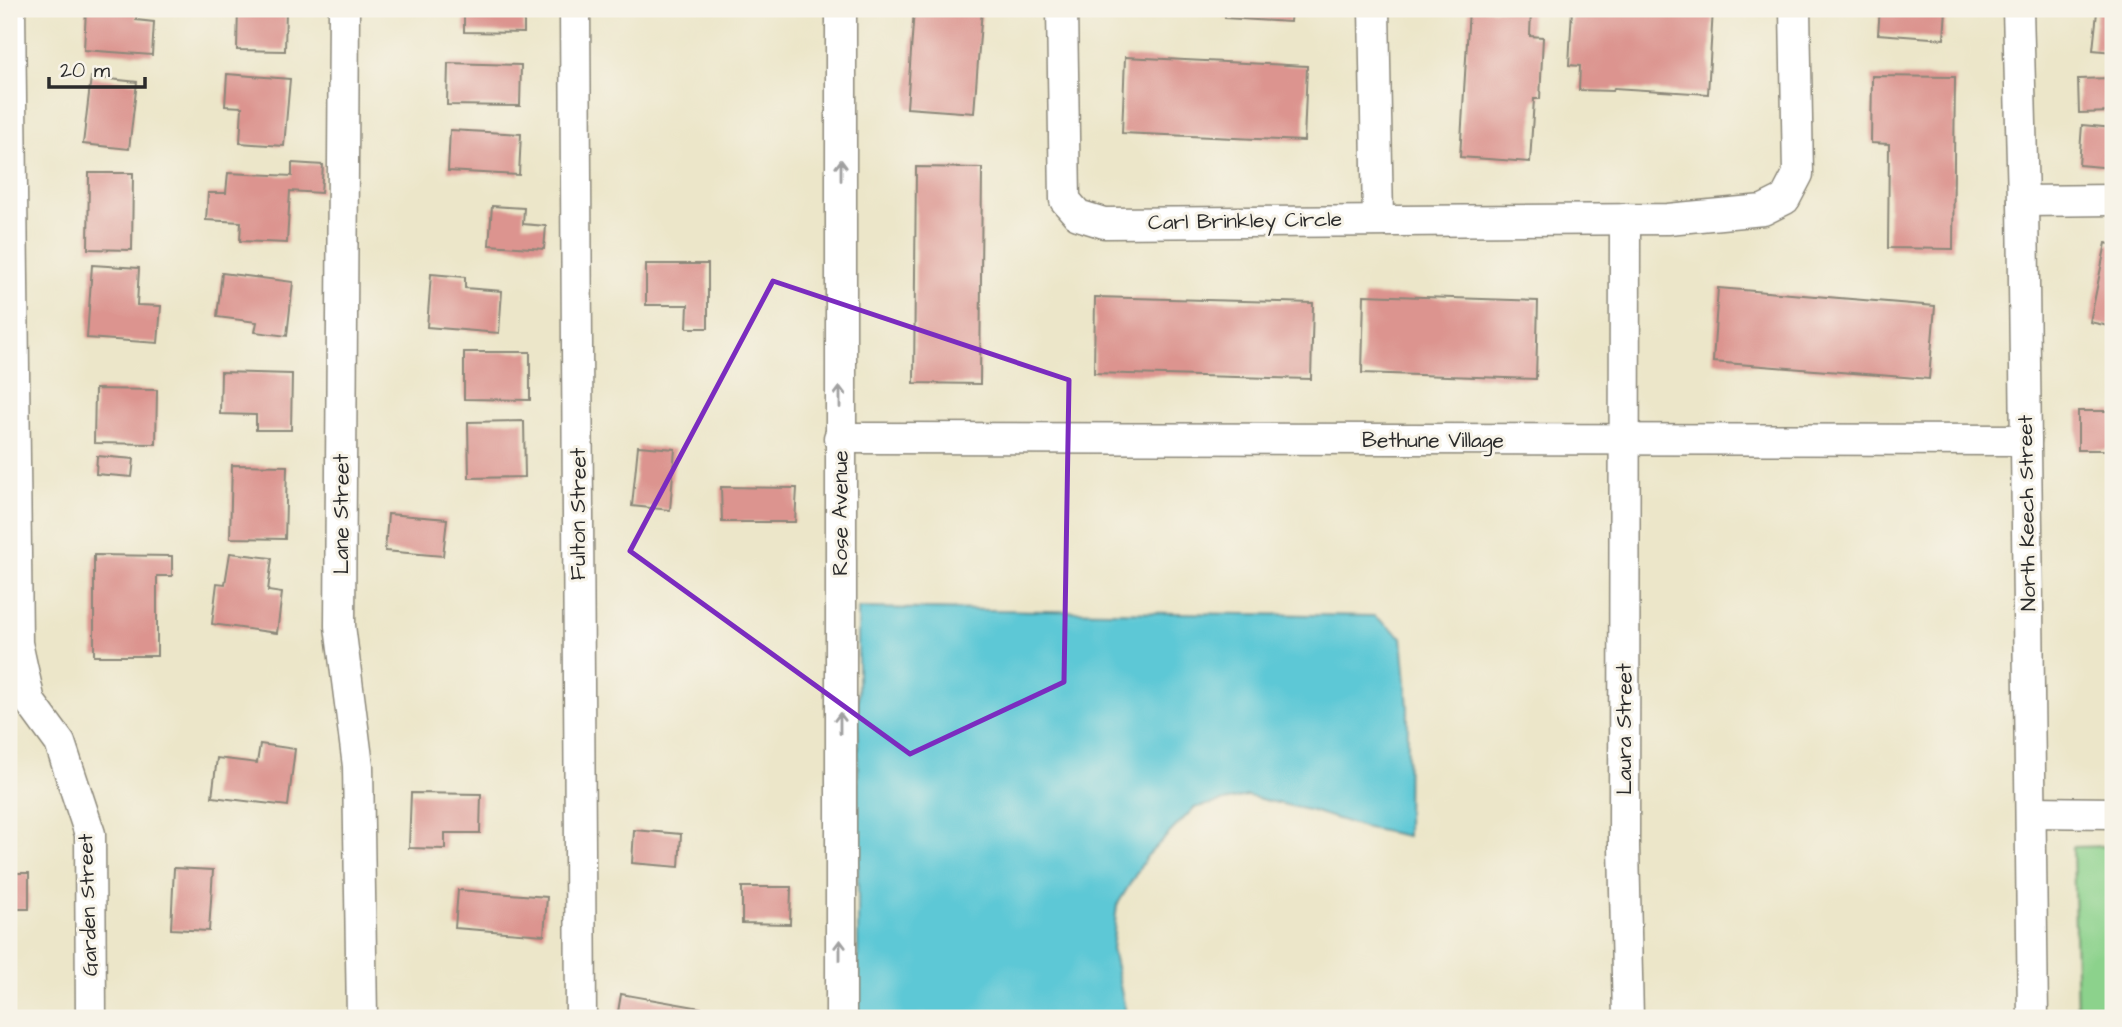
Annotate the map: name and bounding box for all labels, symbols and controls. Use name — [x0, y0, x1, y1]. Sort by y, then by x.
scale bar — [49, 46, 145, 90]
text: 20 m — [60, 56, 111, 85]
one-way arrow — [834, 158, 848, 181]
street label: Carl Brinkley Circle — [1148, 205, 1342, 239]
one-way arrow — [833, 386, 847, 409]
street label: North Keech Street — [2011, 414, 2043, 611]
street label: Bethune Village — [1362, 426, 1504, 457]
street label: Fulton Street — [564, 447, 593, 580]
street label: Rose Avenue — [826, 450, 855, 576]
street label: Lane Street — [327, 453, 356, 574]
street label: Laura Street — [1610, 663, 1639, 795]
one-way arrow — [833, 711, 847, 734]
street label: Garden Street — [71, 833, 105, 977]
one-way arrow — [833, 939, 847, 962]

